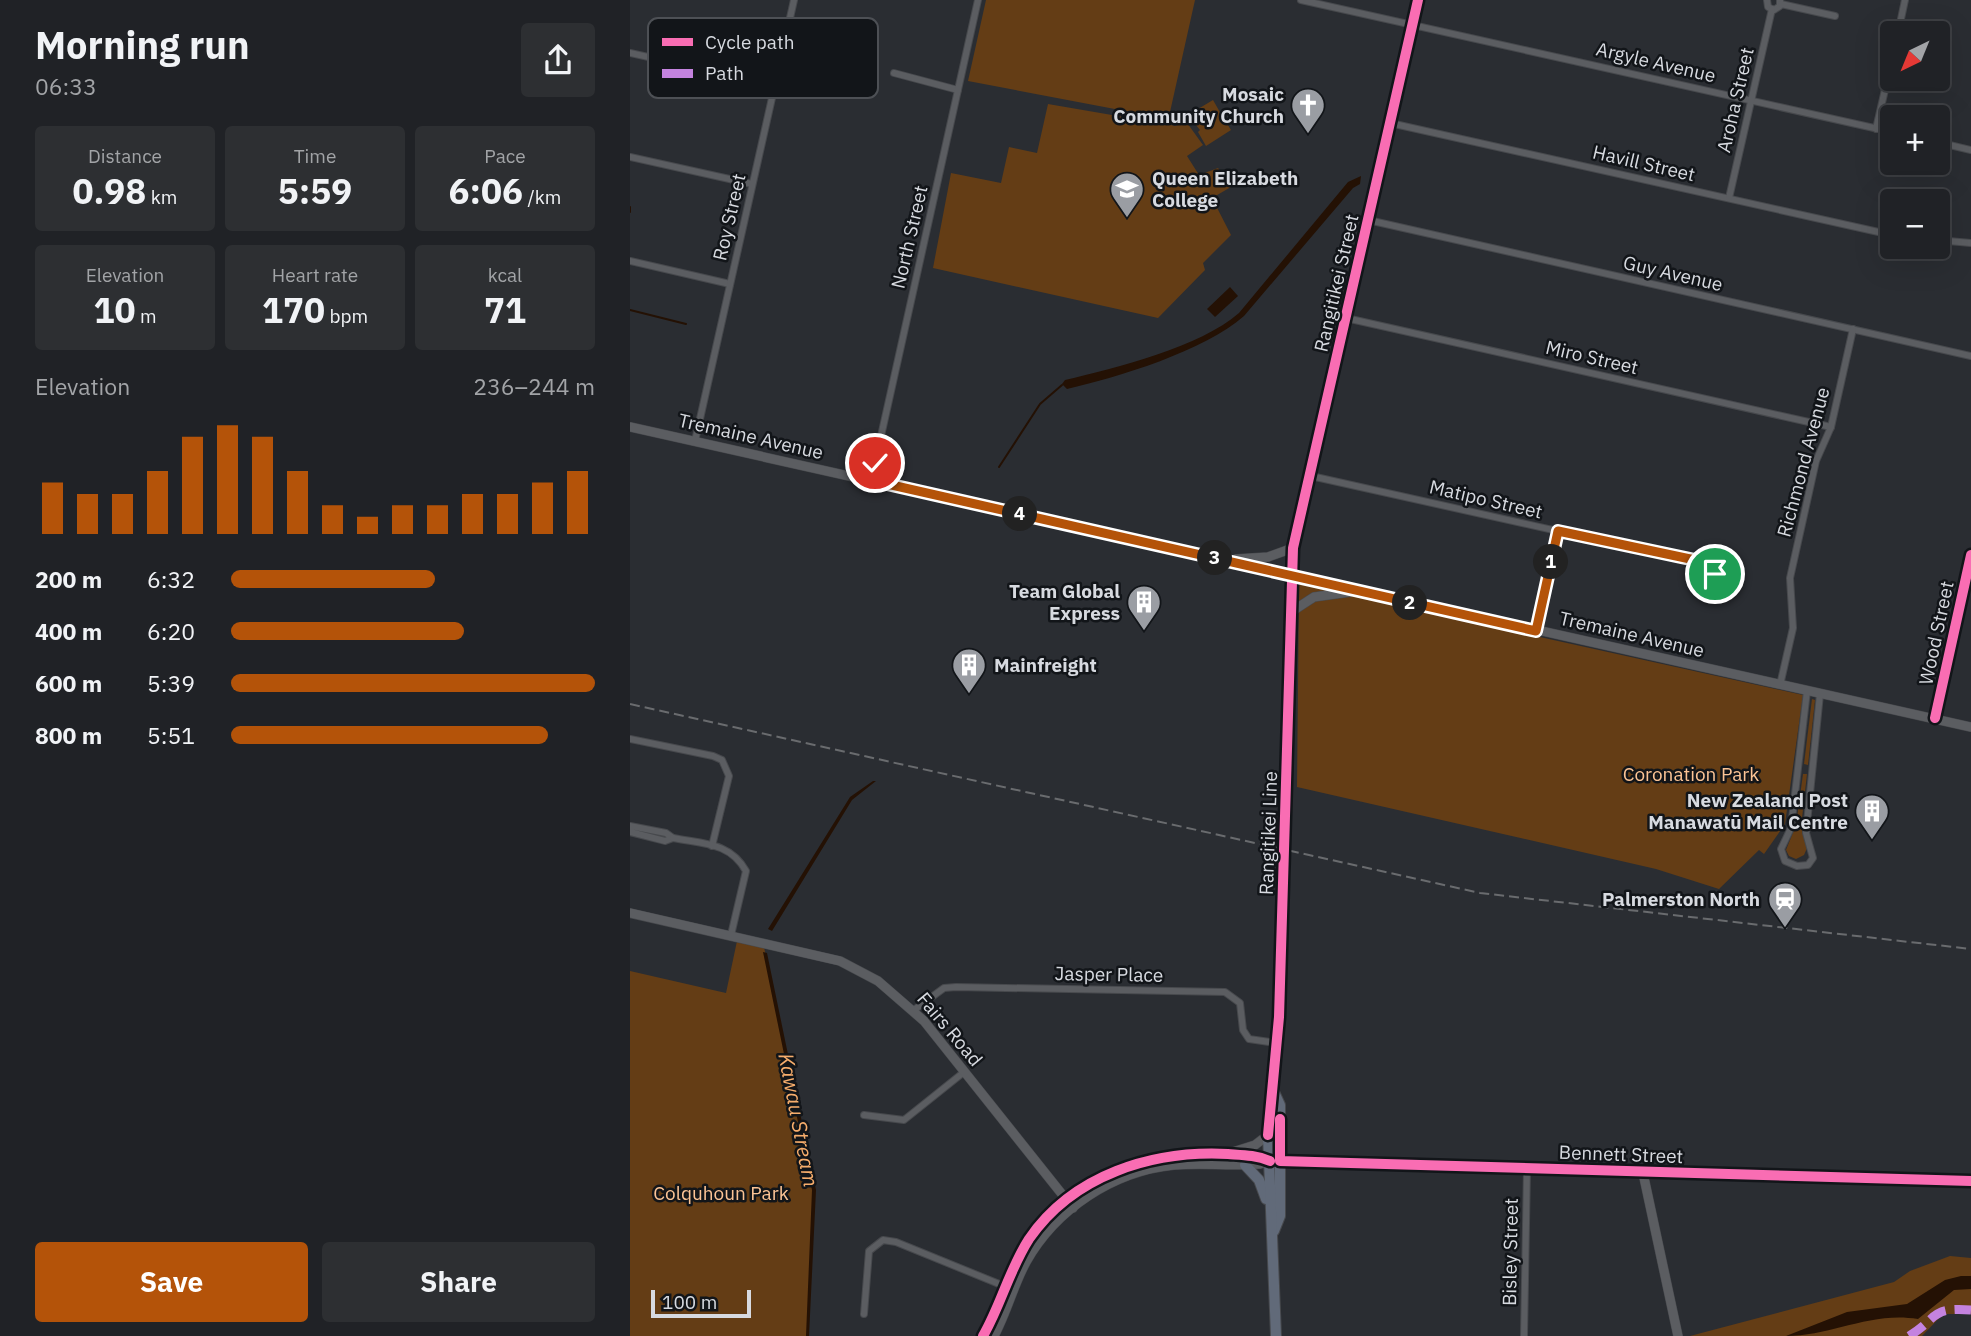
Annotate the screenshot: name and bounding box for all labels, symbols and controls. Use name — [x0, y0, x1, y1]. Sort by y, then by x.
legend — [648, 18, 878, 98]
text: Morning run — [35, 20, 250, 69]
north arrow — [1880, 21, 1950, 91]
map controls — [1880, 21, 1950, 259]
button: share — [521, 23, 595, 97]
text: Cycle path — [705, 30, 794, 54]
street label: Argyle Avenue — [1594, 37, 1718, 87]
street label: Aroha Street — [1711, 45, 1759, 155]
text: Path — [705, 61, 744, 85]
text: 06:33 — [35, 71, 97, 101]
place label: Mosaic Community Church — [1113, 82, 1284, 128]
church icon: Mosaic Community Church — [1289, 86, 1327, 135]
button: + — [1880, 105, 1950, 175]
street label: Havill Street — [1590, 140, 1698, 186]
text: Distance — [88, 144, 162, 168]
text: Time — [294, 144, 336, 168]
text: Pace — [484, 144, 526, 168]
place label: Queen Elizabeth College — [1152, 166, 1298, 212]
text: 0.98 — [73, 168, 146, 214]
text: 5:59 — [278, 168, 352, 214]
text: 6:06 — [449, 168, 523, 214]
school or university icon: Queen Elizabeth College — [1108, 170, 1146, 219]
street label: Roy Street — [707, 171, 751, 263]
street label: North Street — [885, 183, 933, 291]
text: km — [146, 185, 177, 209]
text: /km — [523, 185, 561, 209]
button: − — [1880, 189, 1950, 259]
street label: Rangitikei Street — [1308, 212, 1364, 354]
street label: Guy Avenue — [1621, 250, 1725, 296]
text: Elevation — [86, 263, 164, 287]
text: Heart rate — [272, 263, 358, 287]
text: kcal — [488, 263, 522, 287]
text: 10 — [93, 287, 135, 333]
text: 170 — [262, 287, 325, 333]
text: 71 — [484, 287, 526, 333]
text: m — [135, 304, 157, 328]
text: bpm — [325, 304, 368, 328]
street label: Miro Street — [1543, 335, 1641, 379]
text: Elevation — [35, 371, 130, 401]
text: 236–244 m — [473, 371, 595, 401]
street label: Richmond Avenue — [1771, 384, 1835, 540]
street label: Tremaine Avenue — [676, 408, 826, 464]
pin — [845, 433, 905, 493]
icon: check — [856, 444, 894, 482]
street label: Matipo Street — [1427, 474, 1545, 524]
pin: 4 — [1002, 496, 1038, 532]
text: 4 — [1014, 501, 1025, 525]
pin: 3 — [1198, 540, 1232, 576]
pin: 1 — [1534, 544, 1569, 580]
pin — [1685, 544, 1745, 604]
text: 3 — [1209, 545, 1220, 569]
text: 1 — [1545, 549, 1556, 573]
icon: arrive — [1696, 555, 1734, 593]
text: 200 m — [35, 564, 102, 594]
text: 6:32 — [147, 564, 195, 594]
place label: Team Global Express — [1009, 579, 1120, 625]
street label: Wood Street — [1913, 579, 1959, 687]
building icon: Team Global Express — [1125, 583, 1163, 632]
pin: 2 — [1392, 586, 1428, 620]
text: 2 — [1404, 590, 1415, 614]
street label: Tremaine Avenue — [1557, 606, 1707, 662]
text: 400 m — [35, 616, 102, 646]
text: 6:20 — [147, 616, 195, 646]
building icon: Mainfreight — [950, 646, 988, 695]
place label: Mainfreight — [994, 653, 1097, 677]
text: 600 m — [35, 668, 102, 698]
text: 5:39 — [147, 668, 195, 698]
text: 800 m — [35, 720, 102, 750]
text: 5:51 — [147, 720, 195, 750]
park label: Coronation Park — [1623, 762, 1759, 786]
street label: Rangitikei Line — [1254, 771, 1282, 895]
place label: New Zealand Post Manawatū Mail Centre — [1648, 788, 1848, 834]
building icon: New Zealand Post Manawatū Mail Centre — [1853, 792, 1891, 841]
station icon: Palmerston North — [1766, 880, 1804, 929]
place label: Palmerston North — [1602, 887, 1760, 911]
street label: Jasper Place — [1054, 961, 1164, 987]
street label: Fairs Road — [912, 987, 988, 1071]
water label: Kawau Stream — [772, 1051, 826, 1189]
street label: Bennett Street — [1558, 1140, 1684, 1168]
park label: Colquhoun Park — [653, 1181, 789, 1205]
street label: Bisley Street — [1497, 1198, 1523, 1306]
button: Save — [35, 1242, 308, 1322]
button: Share — [322, 1242, 595, 1322]
scale bar — [651, 1287, 751, 1319]
text: 100 m — [662, 1290, 717, 1314]

